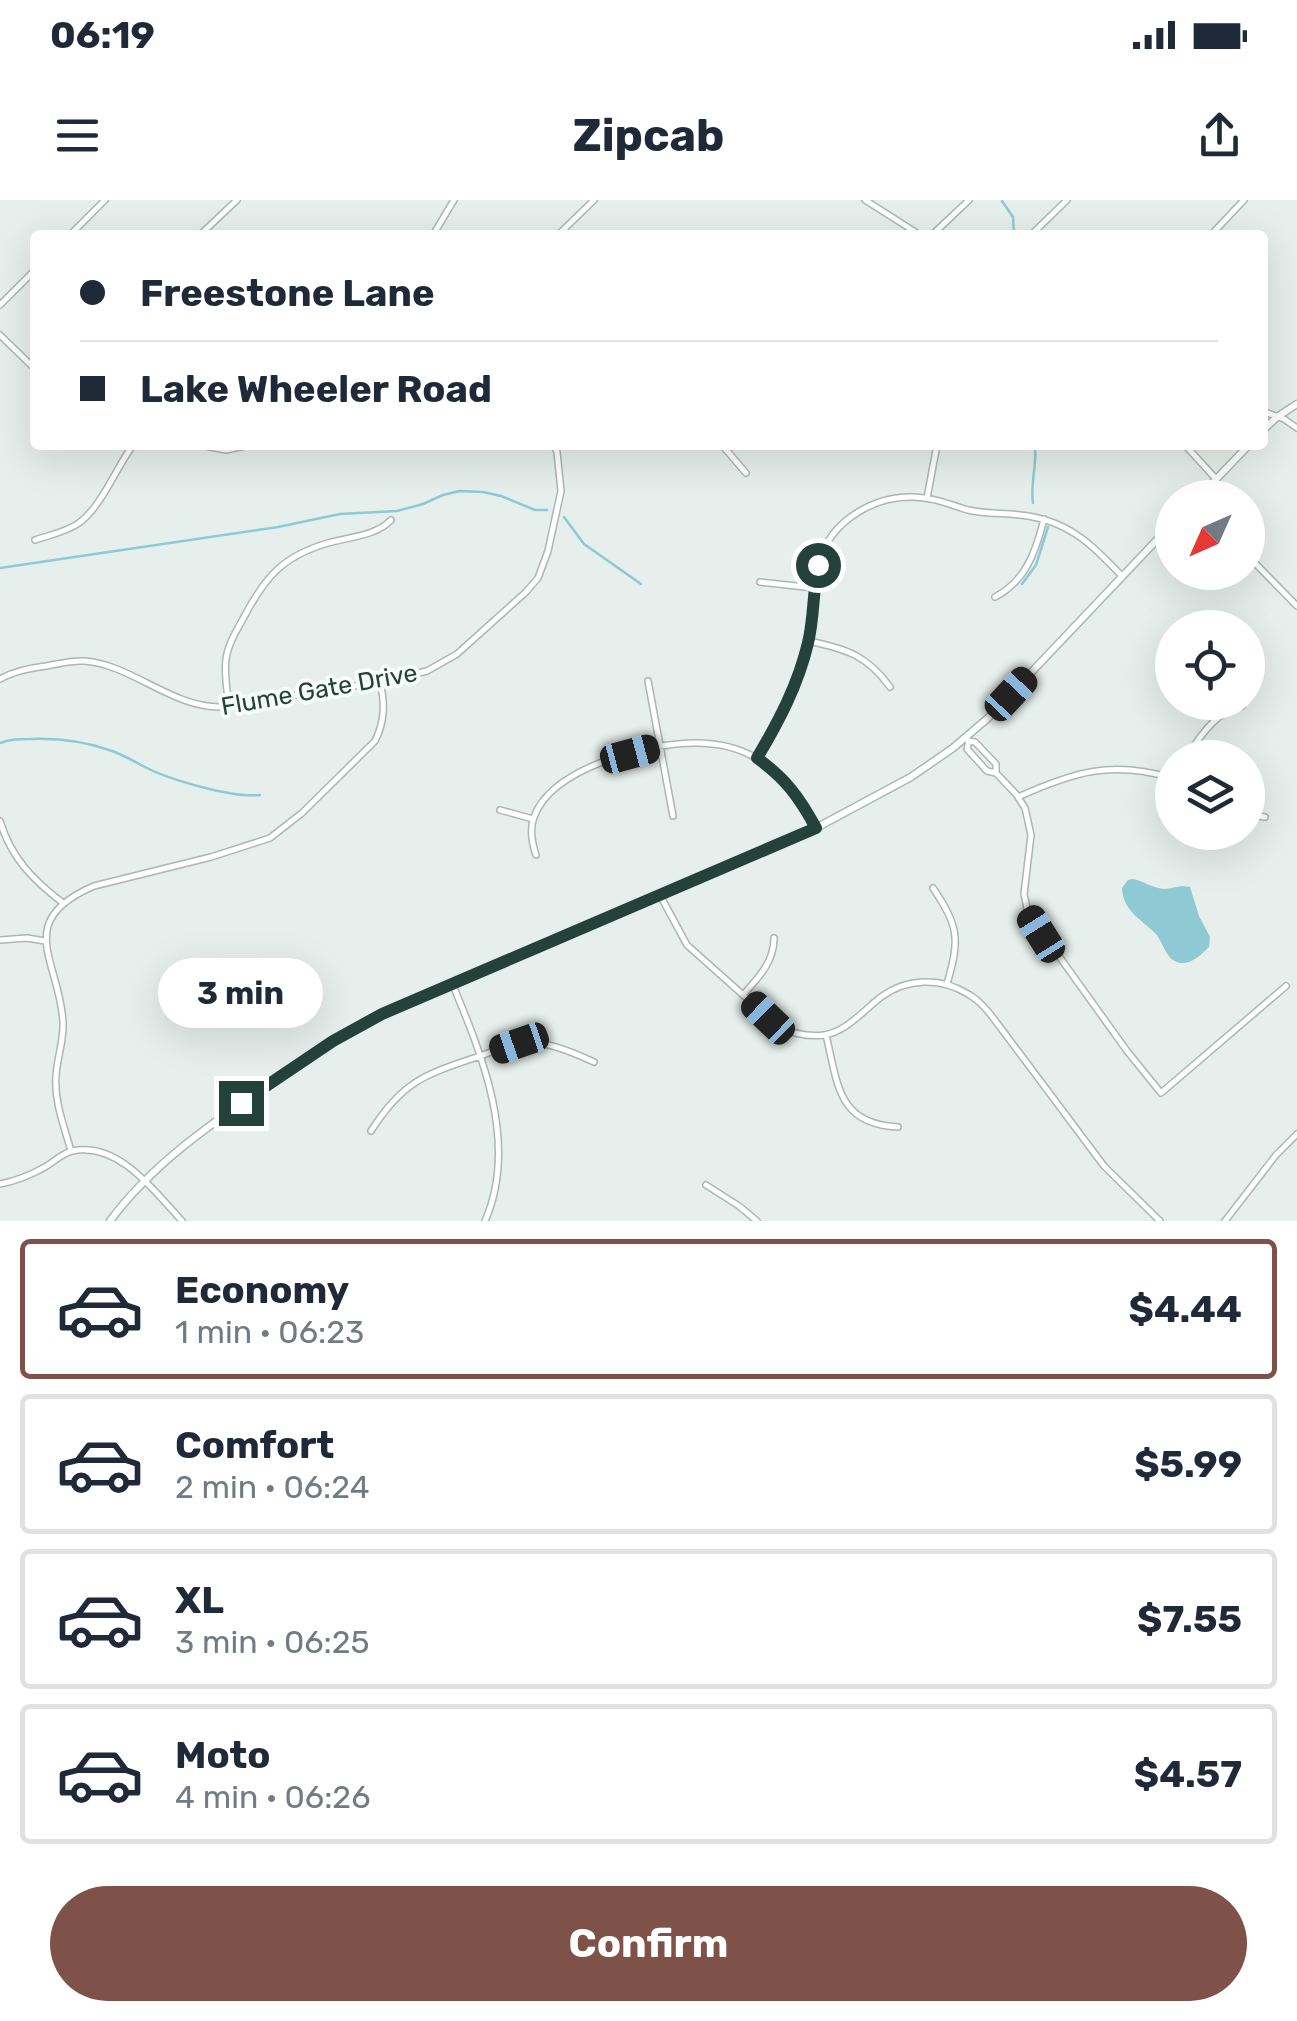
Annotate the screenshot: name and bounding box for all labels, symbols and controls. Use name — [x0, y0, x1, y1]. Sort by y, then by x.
text: 06:19 — [50, 12, 155, 58]
icon: menu — [50, 108, 105, 163]
icon: share — [1192, 108, 1247, 163]
text: Zipcab — [572, 109, 725, 162]
text: Freestone Lane — [140, 270, 434, 316]
text: Lake Wheeler Road — [140, 366, 492, 412]
north arrow — [1155, 480, 1265, 590]
map controls — [1155, 480, 1265, 850]
route start — [796, 543, 841, 588]
button: locate — [1155, 610, 1265, 720]
street label: Flume Gate Drive — [219, 658, 420, 721]
car — [980, 662, 1042, 726]
car — [597, 732, 663, 776]
button: layers — [1155, 740, 1265, 850]
car — [1012, 901, 1070, 967]
callout: 3 min — [158, 958, 324, 1028]
text: 3 min — [197, 974, 284, 1012]
car — [736, 986, 800, 1050]
car — [486, 1019, 552, 1067]
route end — [219, 1081, 264, 1126]
icon: car — [55, 1264, 145, 1354]
text: Economy — [175, 1267, 349, 1313]
text: $4.44 — [1129, 1286, 1242, 1332]
text: 1 min · 06:23 — [175, 1313, 364, 1351]
icon: car — [55, 1419, 145, 1509]
text: Comfort — [175, 1422, 334, 1468]
text: $5.99 — [1134, 1441, 1242, 1487]
text: 2 min · 06:24 — [175, 1468, 370, 1506]
icon: car — [55, 1574, 145, 1664]
text: XL — [175, 1577, 224, 1623]
text: $7.55 — [1137, 1596, 1242, 1642]
text: 3 min · 06:25 — [175, 1623, 370, 1661]
icon: car — [55, 1729, 145, 1819]
text: Moto — [175, 1732, 271, 1778]
text: $4.57 — [1134, 1751, 1242, 1797]
text: 4 min · 06:26 — [175, 1778, 370, 1816]
button: Confirm — [50, 1886, 1247, 2001]

